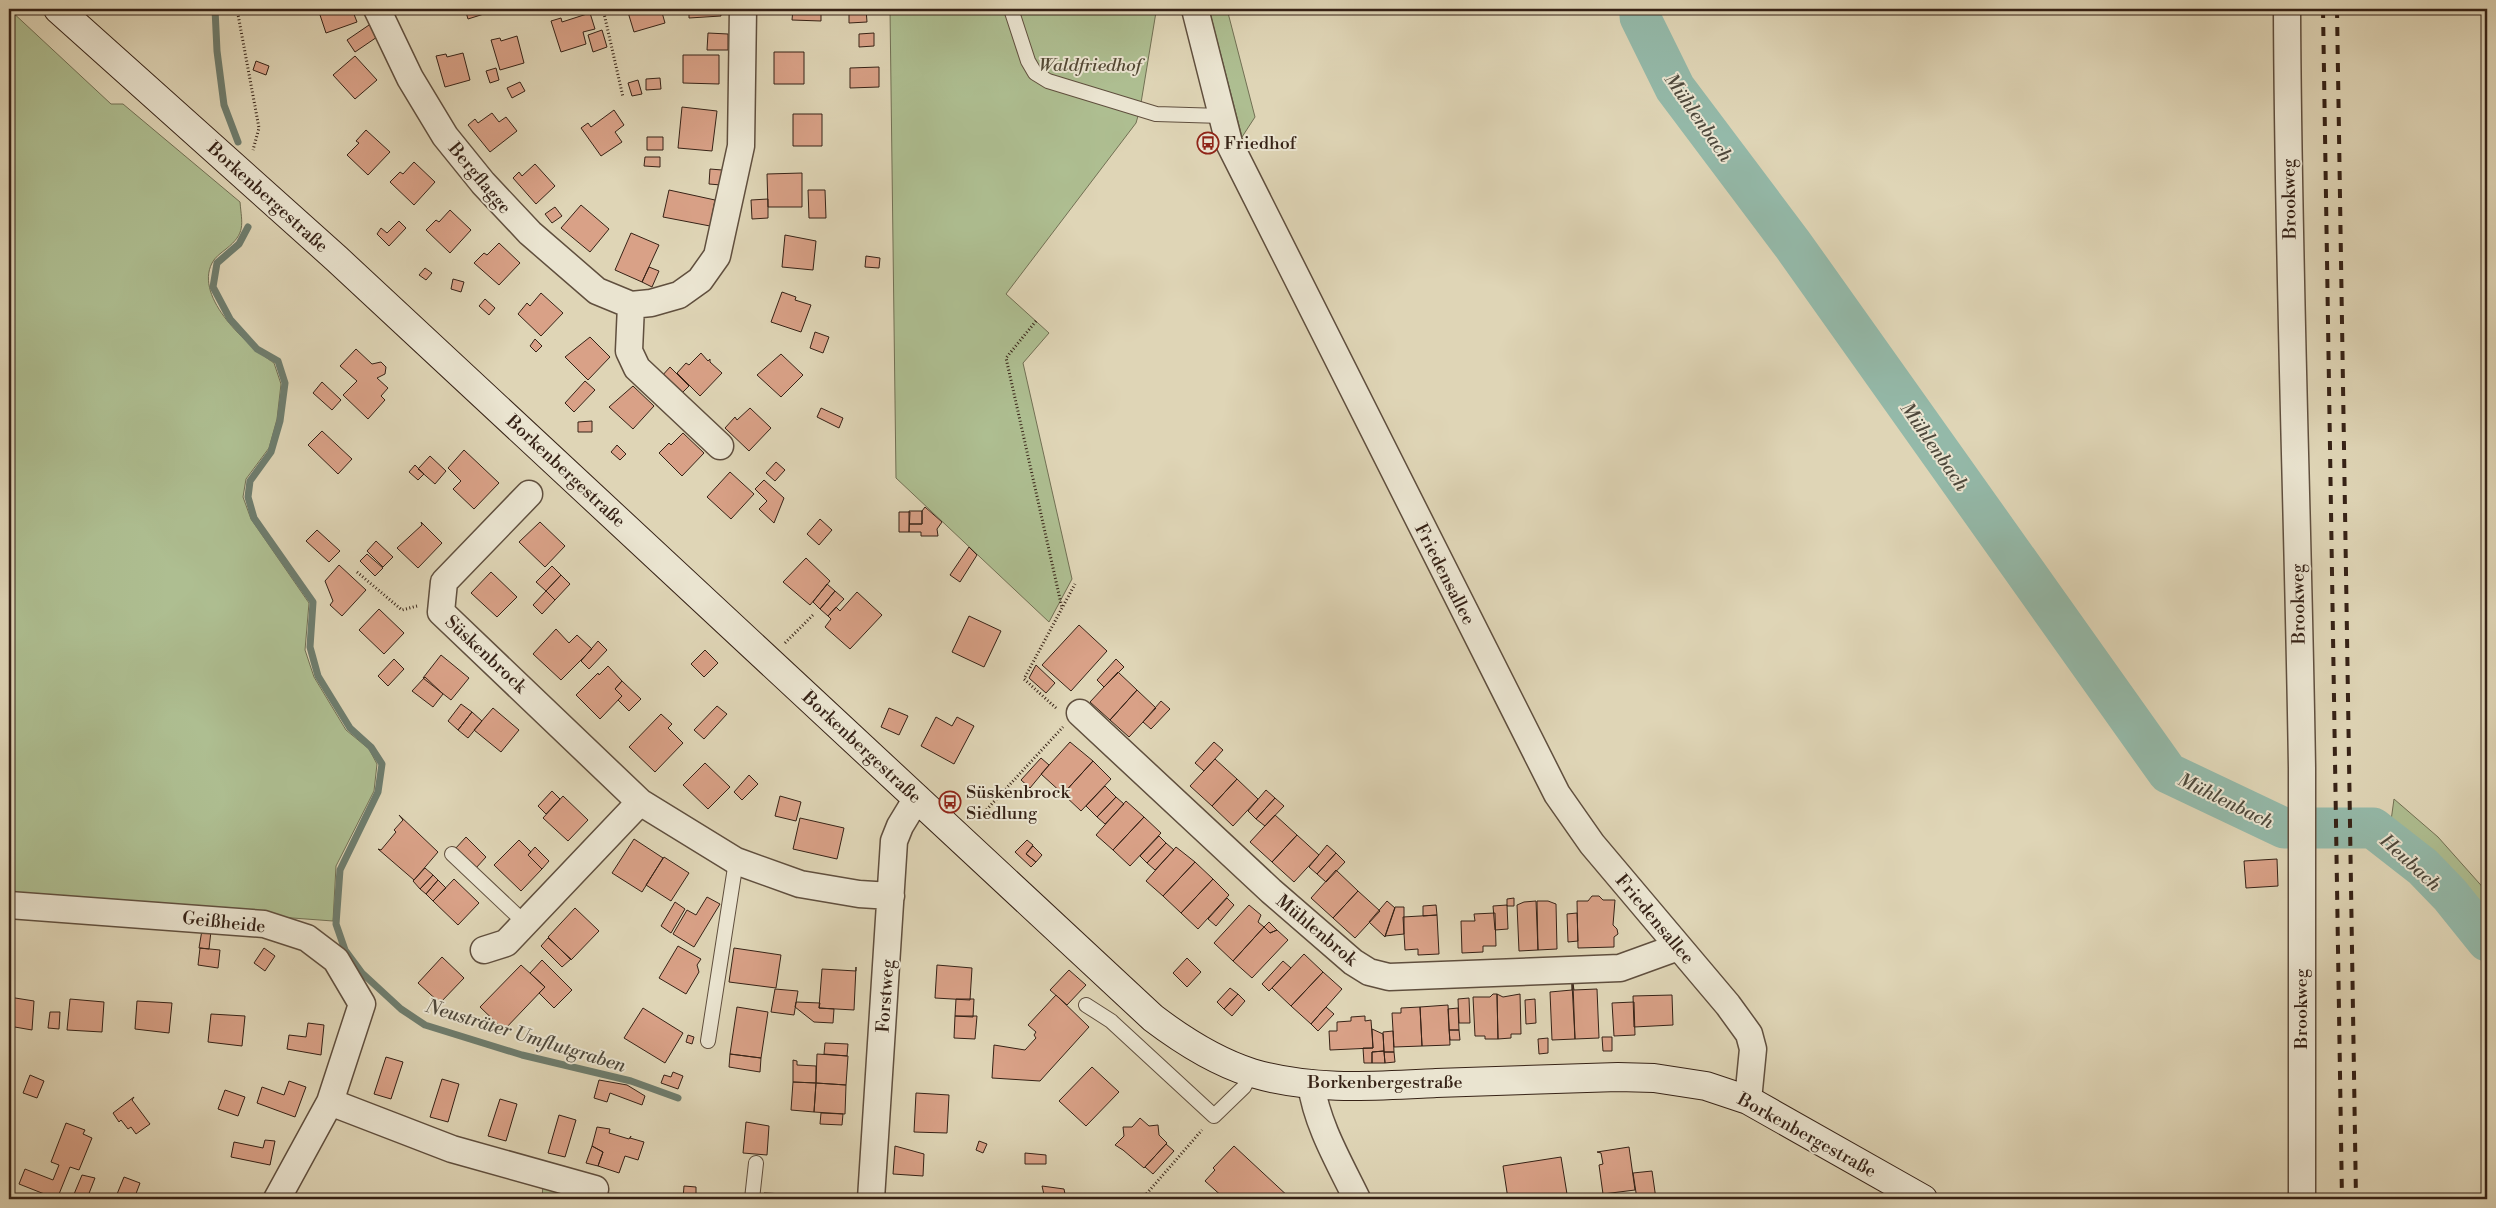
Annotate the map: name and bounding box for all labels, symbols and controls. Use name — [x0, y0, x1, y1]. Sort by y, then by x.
park label: Waldfriedhof — [1039, 54, 1146, 77]
water label: Mühlenbach — [1659, 68, 1738, 167]
bus stop icon: Friedhof — [1196, 131, 1220, 155]
place label: Friedhof — [1224, 132, 1298, 155]
street label: Borkenbergestraße — [202, 136, 333, 258]
street label: Bergflagge — [442, 137, 516, 219]
street label: Brookweg — [2277, 158, 2302, 240]
water label: Mühlenbach — [1895, 397, 1974, 496]
street label: Borkenbergestraße — [500, 409, 630, 533]
street label: Friedensallee — [1409, 520, 1480, 629]
street label: Brookweg — [2286, 563, 2311, 645]
street label: Süskenbrock — [440, 611, 533, 699]
street label: Borkenbergestraße — [796, 685, 926, 809]
water label: Mühlenbach — [2174, 767, 2278, 835]
place label: Süskenbrock Siedlung — [966, 781, 1072, 825]
bus stop icon: Süskenbrock Siedlung — [938, 790, 962, 814]
water label: Heubach — [2374, 828, 2446, 897]
street label: Friedensallee — [1610, 870, 1699, 969]
street label: Mühlenbrok — [1271, 890, 1363, 972]
street label: Geißheide — [181, 907, 267, 938]
street label: Forstweg — [871, 958, 900, 1034]
street label: Brookweg — [2290, 968, 2313, 1050]
water label: Neusträter Umflutgraben — [422, 994, 629, 1078]
street label: Borkenbergestraße — [1307, 1071, 1462, 1094]
street label: Borkenbergestraße — [1733, 1087, 1880, 1183]

